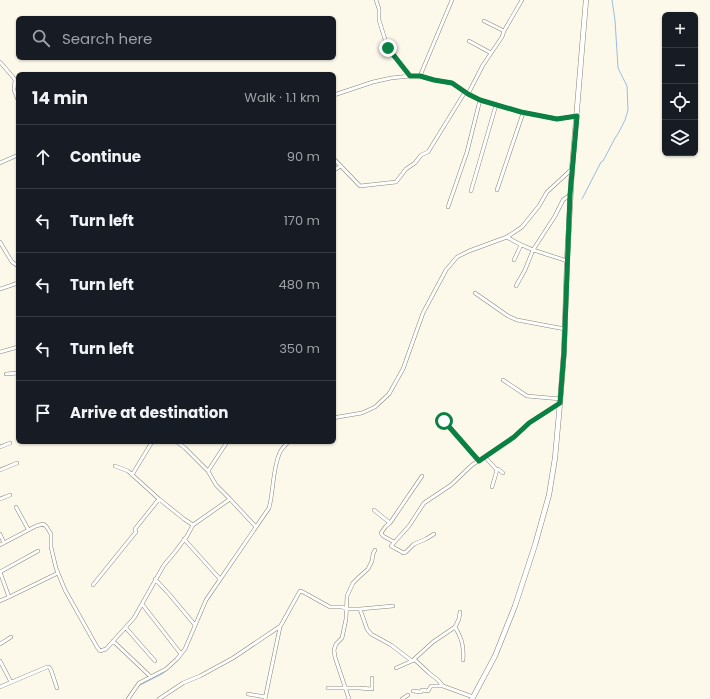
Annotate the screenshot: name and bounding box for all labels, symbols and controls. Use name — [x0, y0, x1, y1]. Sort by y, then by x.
map controls — [662, 12, 698, 156]
button: + — [662, 12, 698, 48]
search box — [16, 16, 336, 60]
icon: search — [30, 27, 52, 49]
text: Search here — [62, 28, 152, 49]
route end — [379, 39, 397, 57]
button: − — [662, 48, 698, 84]
button: locate — [662, 84, 698, 120]
text: 14 min — [32, 86, 88, 110]
text: Walk · 1.1 km — [244, 88, 320, 107]
button: layers — [662, 120, 698, 156]
icon: ahead — [32, 146, 54, 168]
text: Continue — [70, 146, 141, 167]
text: 90 m — [287, 147, 320, 166]
icon: left — [32, 210, 54, 232]
text: Turn left — [70, 210, 134, 231]
text: 170 m — [284, 211, 320, 230]
icon: left — [32, 274, 54, 296]
text: Turn left — [70, 274, 134, 295]
text: 480 m — [279, 275, 320, 294]
icon: left — [32, 338, 54, 360]
text: Turn left — [70, 338, 134, 359]
text: 350 m — [279, 339, 320, 358]
icon: arrive — [32, 402, 54, 424]
text: Arrive at destination — [70, 402, 228, 423]
route start — [435, 412, 453, 430]

